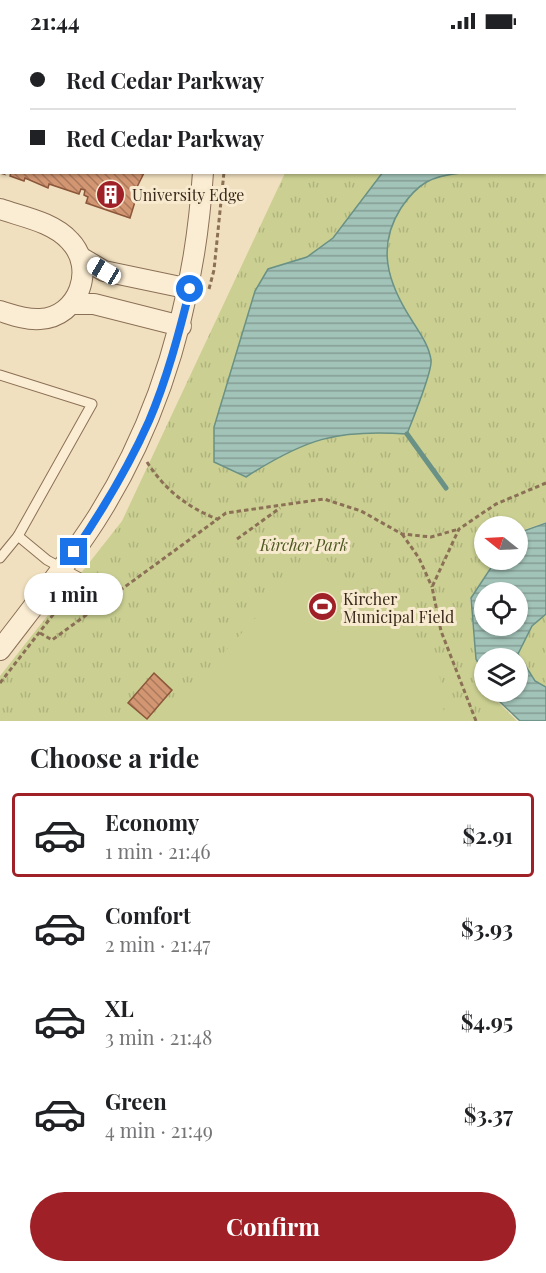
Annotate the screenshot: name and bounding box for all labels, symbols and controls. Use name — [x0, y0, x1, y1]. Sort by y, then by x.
text: 21:44 — [30, 6, 80, 36]
text: Red Cedar Parkway — [66, 65, 264, 95]
text: Red Cedar Parkway — [66, 123, 264, 153]
building icon: University Edge — [95, 178, 127, 210]
place label: University Edge — [132, 184, 244, 205]
car — [84, 254, 124, 288]
route start — [176, 275, 203, 302]
north arrow — [474, 516, 528, 570]
map controls — [474, 516, 528, 702]
park label: Kircher Park — [259, 534, 348, 555]
route end — [60, 538, 87, 565]
callout: 1 min — [25, 573, 124, 615]
text: 1 min — [49, 580, 98, 607]
button: locate — [474, 582, 528, 636]
place label: Kircher Municipal Field — [343, 588, 454, 627]
sports icon: Kircher Municipal Field — [306, 591, 338, 623]
button: layers — [474, 648, 528, 702]
text: Choose a ride — [30, 739, 199, 775]
text: Economy — [105, 807, 199, 837]
icon: car — [33, 808, 87, 862]
text: $2.91 — [463, 820, 513, 850]
text: 1 min · 21:46 — [105, 837, 211, 864]
text: Comfort — [105, 900, 191, 930]
icon: car — [33, 901, 87, 955]
text: $3.93 — [461, 913, 513, 943]
text: 2 min · 21:47 — [105, 930, 210, 957]
text: XL — [105, 993, 134, 1023]
icon: car — [33, 994, 87, 1048]
text: $4.95 — [461, 1006, 513, 1036]
text: 3 min · 21:48 — [105, 1023, 212, 1050]
text: Green — [105, 1086, 167, 1116]
icon: car — [33, 1087, 87, 1141]
text: $3.37 — [464, 1099, 513, 1129]
text: 4 min · 21:49 — [105, 1116, 213, 1143]
button: Confirm — [30, 1192, 516, 1261]

